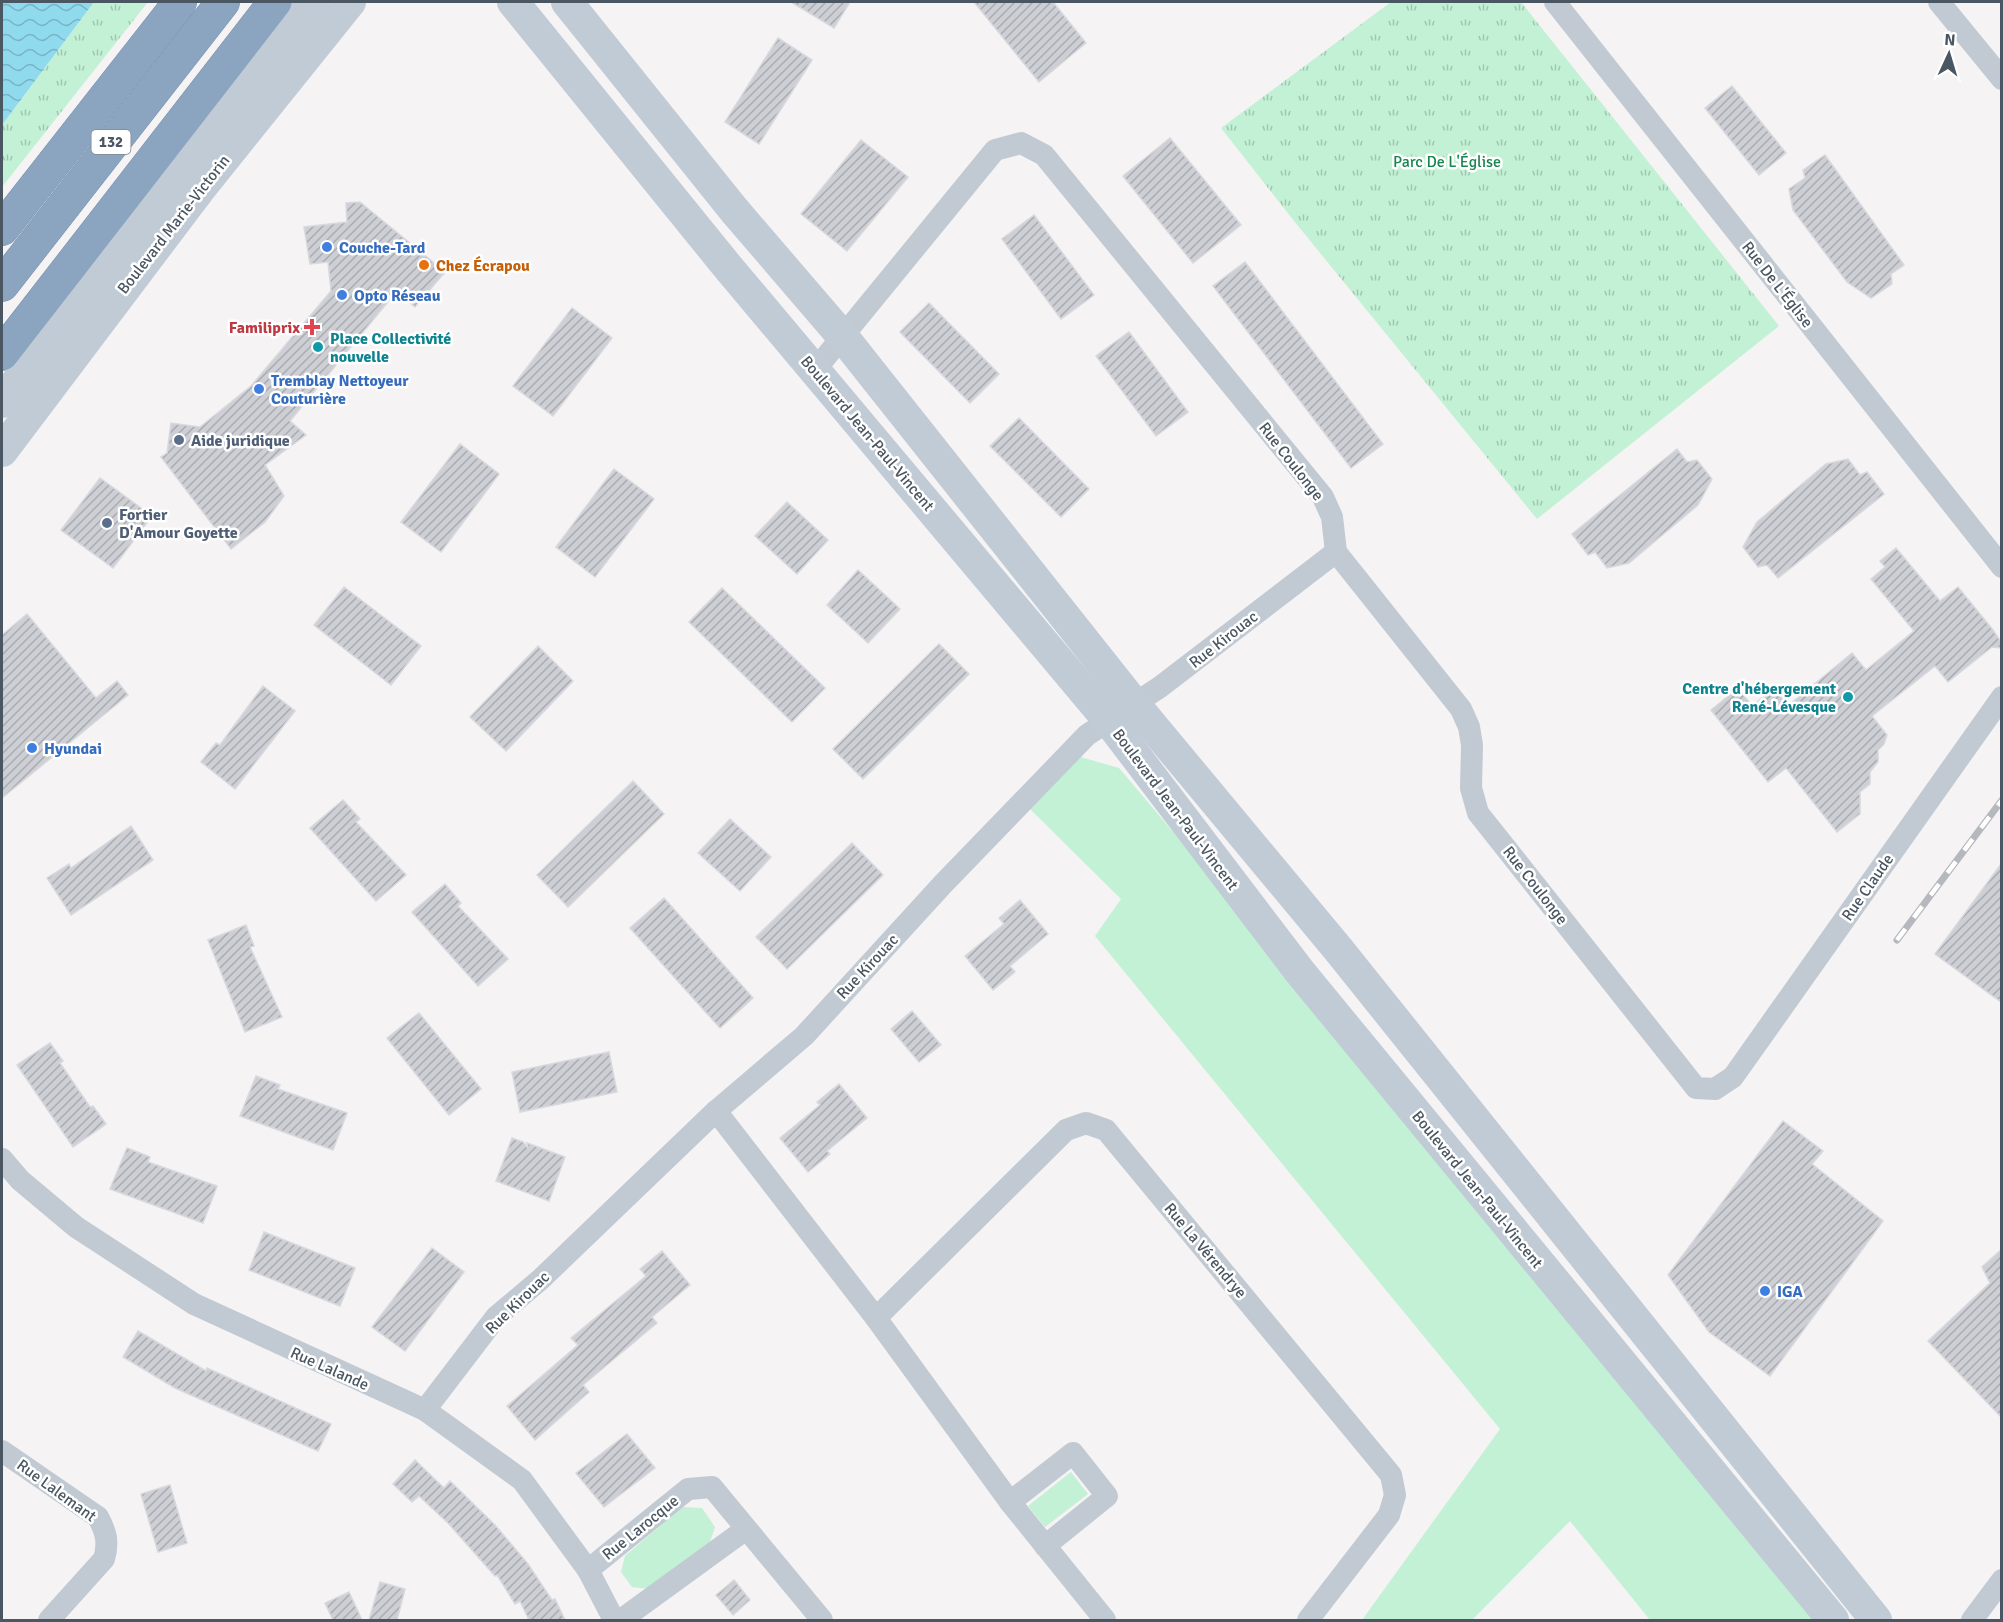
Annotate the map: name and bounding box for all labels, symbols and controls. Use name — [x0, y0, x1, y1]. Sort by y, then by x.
north arrow — [1919, 24, 1979, 84]
text: N — [1944, 30, 1956, 50]
road number: 132 — [92, 130, 130, 154]
street label: Boulevard Marie-Victorin — [113, 151, 234, 298]
park label: Parc De L'Église — [1393, 152, 1501, 172]
street label: Rue De L'Église — [1737, 237, 1817, 332]
place label: Couche-Tard — [339, 238, 426, 258]
marker: Couche-Tard — [320, 240, 334, 254]
place label: Chez Écrapou — [436, 256, 530, 276]
marker: Chez Écrapou — [417, 258, 431, 272]
place label: Opto Réseau — [354, 286, 441, 306]
marker: Opto Réseau — [335, 288, 349, 302]
place label: Familiprix — [229, 318, 300, 338]
marker: Familiprix — [305, 320, 319, 334]
place label: Place Collectivité nouvelle — [330, 329, 451, 367]
marker: Place Collectivité nouvelle — [311, 340, 325, 354]
street label: Boulevard Jean-Paul-Vincent — [796, 352, 938, 516]
place label: Tremblay Nettoyeur Couturière — [271, 371, 409, 409]
marker: Tremblay Nettoyeur Couturière — [252, 382, 266, 396]
street label: Rue Coulonge — [1254, 418, 1328, 505]
place label: Aide juridique — [191, 431, 290, 451]
marker: Aide juridique — [172, 433, 186, 447]
place label: Fortier D'Amour Goyette — [119, 505, 238, 543]
marker: Fortier D'Amour Goyette — [100, 516, 114, 530]
street label: Rue Kirouac — [1185, 607, 1262, 673]
place label: Centre d'hébergement René-Lévesque — [1682, 679, 1836, 717]
marker: Centre d'hébergement René-Lévesque — [1841, 690, 1855, 704]
street label: Boulevard Jean-Paul-Vincent — [1108, 725, 1243, 895]
place label: Hyundai — [44, 739, 102, 759]
marker: Hyundai — [25, 741, 39, 755]
street label: Rue Coulonge — [1498, 842, 1572, 929]
street label: Rue Claude — [1837, 850, 1898, 925]
street label: Rue Kirouac — [833, 930, 903, 1003]
street label: Boulevard Jean-Paul-Vincent — [1407, 1107, 1547, 1273]
street label: Rue La Vérendrye — [1160, 1199, 1251, 1302]
street label: Rue Kirouac — [481, 1267, 554, 1338]
place label: IGA — [1777, 1282, 1804, 1302]
marker: IGA — [1758, 1284, 1772, 1298]
street label: Rue Lalande — [287, 1343, 372, 1395]
street label: Rue Lalemant — [13, 1455, 100, 1527]
street label: Rue Larocque — [598, 1491, 683, 1565]

